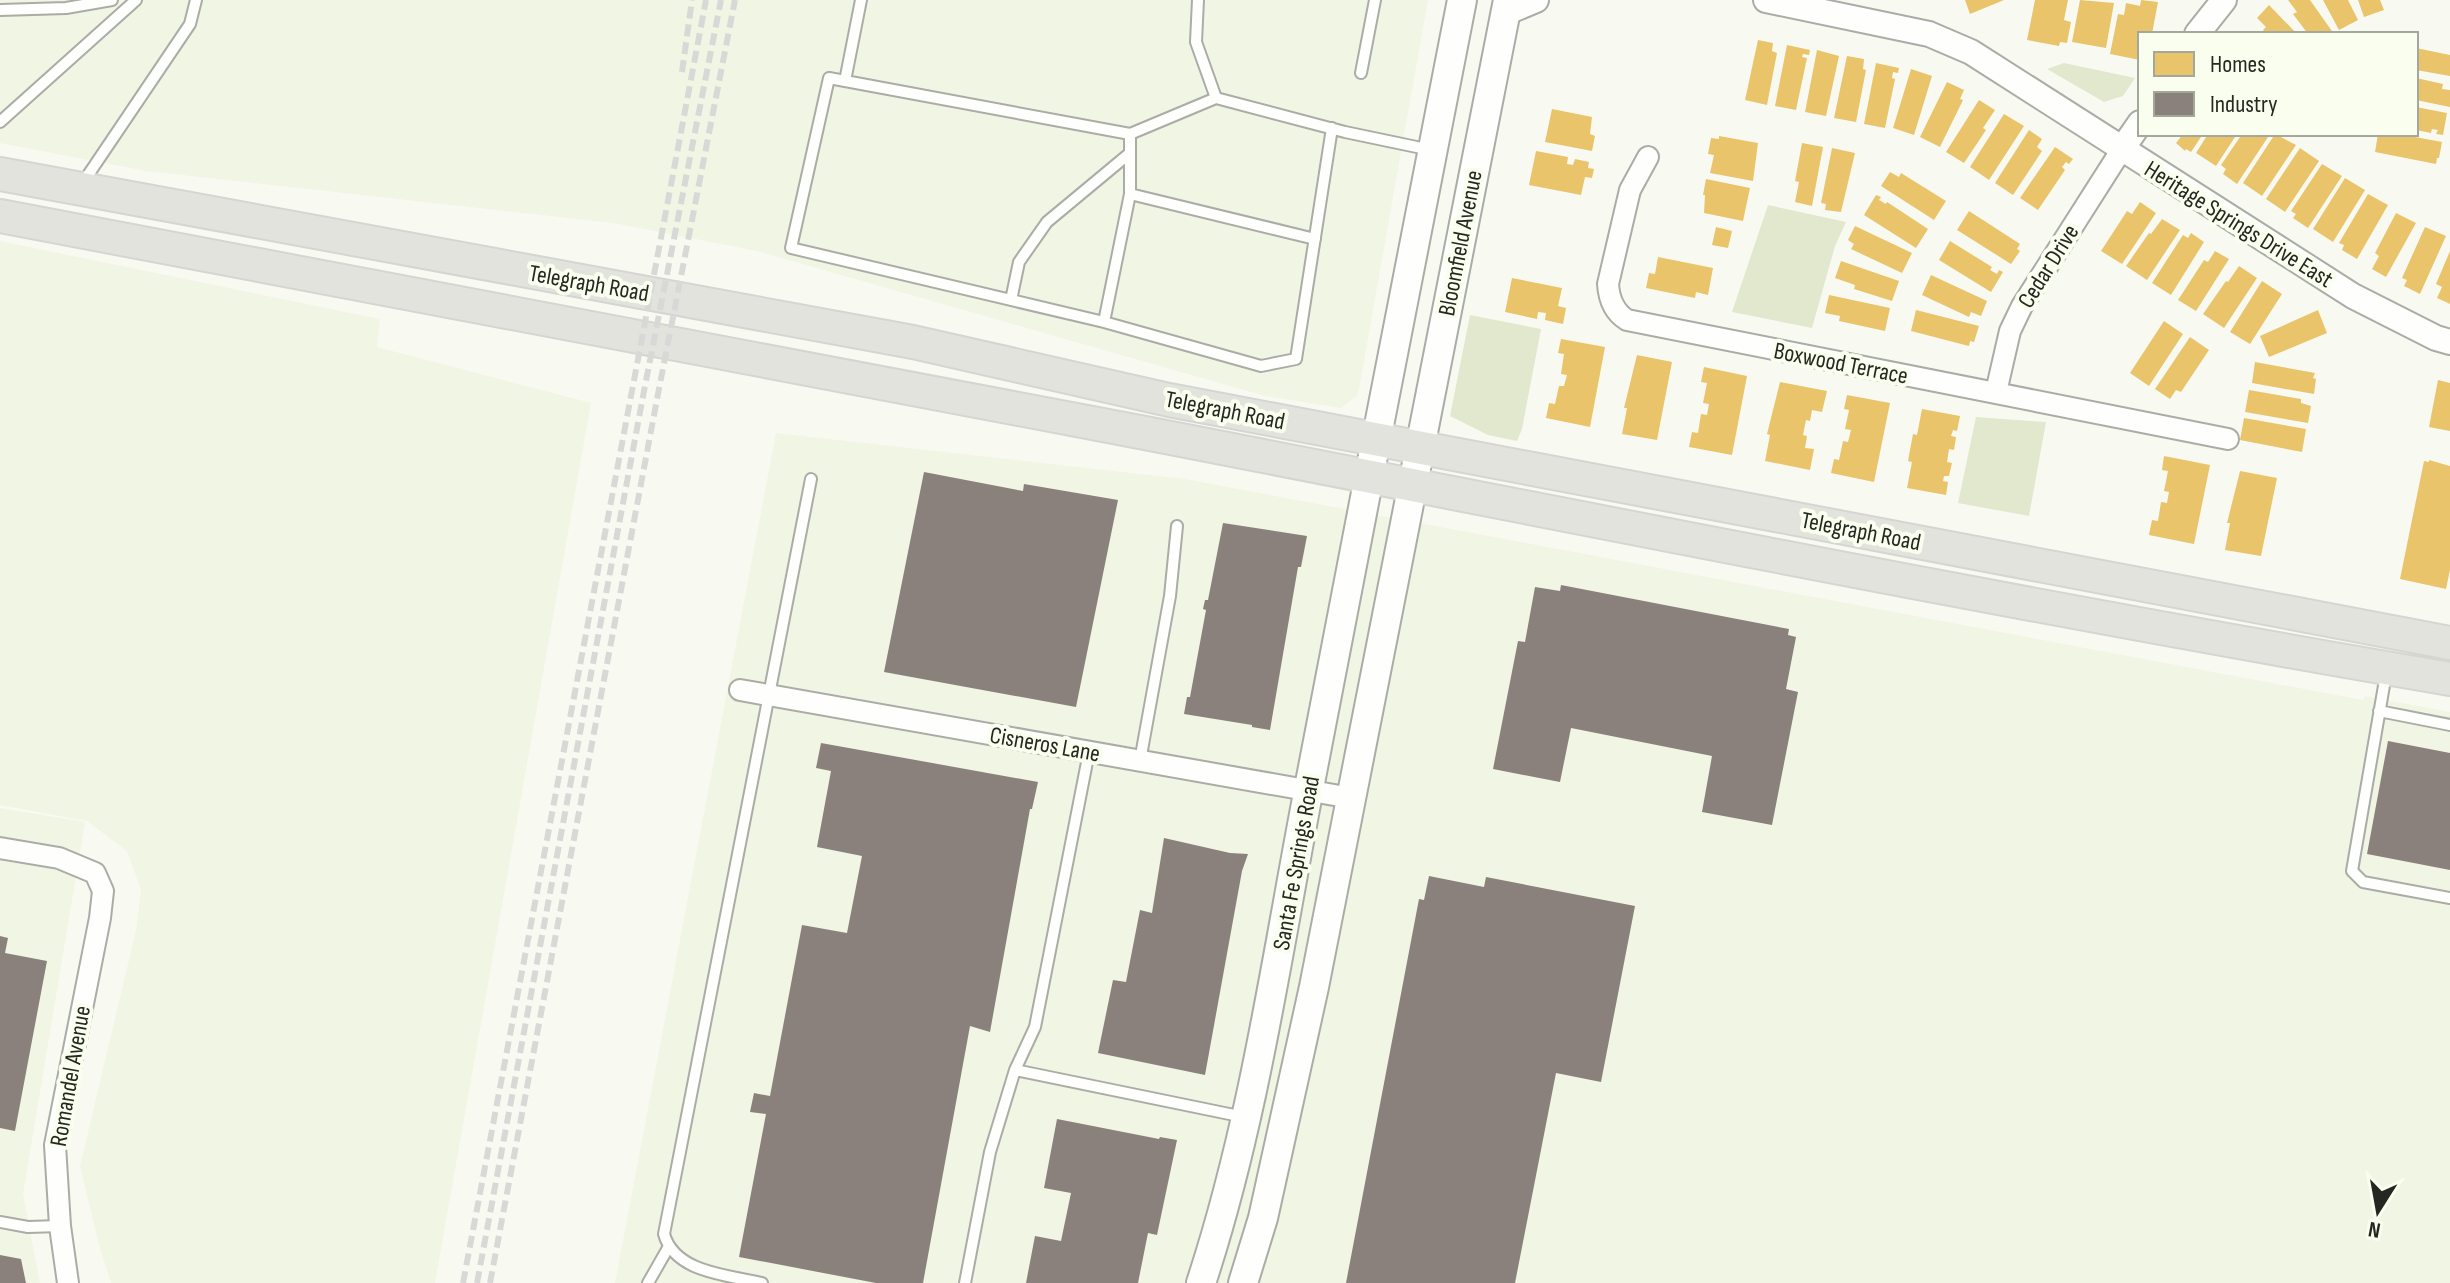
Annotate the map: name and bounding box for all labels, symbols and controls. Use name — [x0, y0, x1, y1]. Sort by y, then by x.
legend — [2138, 32, 2418, 136]
text: Homes — [2210, 50, 2266, 79]
text: Industry — [2210, 90, 2277, 119]
street label: Heritage Springs Drive East — [2139, 155, 2338, 294]
street label: Bloomfield Avenue — [1432, 168, 1489, 318]
street label: Cedar Drive — [2012, 219, 2085, 313]
street label: Telegraph Road — [527, 259, 651, 308]
street label: Boxwood Terrace — [1771, 336, 1910, 391]
street label: Telegraph Road — [1163, 385, 1287, 436]
street label: Telegraph Road — [1799, 506, 1923, 557]
street label: Cisneros Lane — [987, 721, 1102, 768]
street label: Santa Fe Springs Road — [1267, 774, 1326, 952]
street label: Romandel Avenue — [44, 1004, 97, 1149]
north arrow — [2338, 1171, 2418, 1251]
text: N — [2366, 1215, 2383, 1244]

